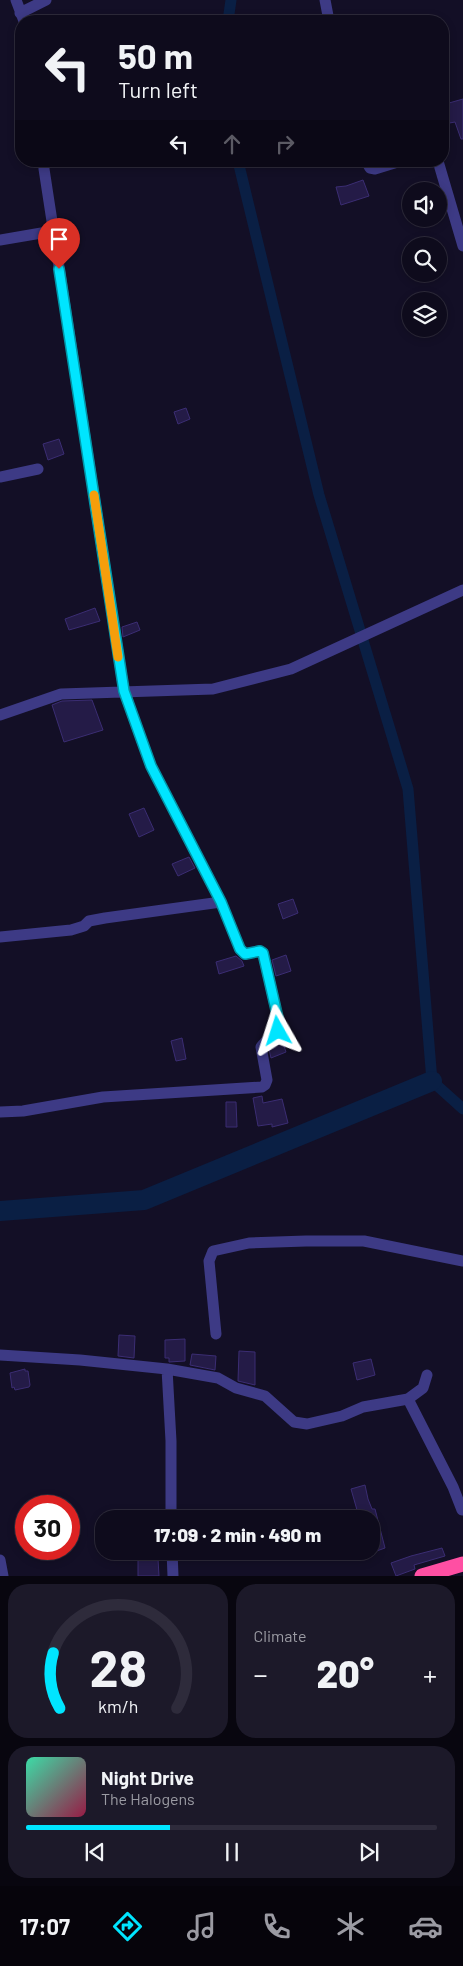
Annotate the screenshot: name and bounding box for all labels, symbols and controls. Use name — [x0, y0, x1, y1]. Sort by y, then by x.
text: 50 m — [118, 34, 193, 76]
icon: left — [35, 35, 100, 100]
text: Turn left — [118, 76, 198, 102]
icon: left — [165, 130, 193, 158]
icon: ahead — [218, 130, 246, 158]
icon: right — [271, 130, 299, 158]
map controls — [402, 182, 447, 337]
button: sound — [402, 182, 447, 227]
pin — [38, 218, 80, 269]
icon: arrive — [45, 225, 73, 253]
button: search — [402, 237, 447, 282]
button: layers — [402, 292, 447, 337]
position arrow — [251, 1004, 303, 1056]
speed limit sign: 30 — [15, 1495, 80, 1560]
text: 17:09 · 2 min · 490 m — [154, 1523, 321, 1546]
text: Climate — [254, 1626, 306, 1645]
text: 28 — [89, 1635, 146, 1697]
text: 20° — [317, 1650, 374, 1696]
text: − — [254, 1657, 268, 1691]
text: + — [423, 1657, 437, 1691]
text: km/h — [98, 1695, 138, 1717]
text: Night Drive — [101, 1766, 194, 1789]
text: The Halogens — [101, 1789, 195, 1808]
icon: previous — [81, 1838, 109, 1866]
icon: pause — [218, 1838, 246, 1866]
icon: next — [355, 1838, 383, 1866]
icon: directions — [110, 1909, 145, 1944]
icon: music — [184, 1909, 219, 1944]
icon: phone — [259, 1909, 294, 1944]
icon: climate — [333, 1909, 368, 1944]
icon: car — [408, 1909, 443, 1944]
text: 17:07 — [20, 1913, 70, 1939]

